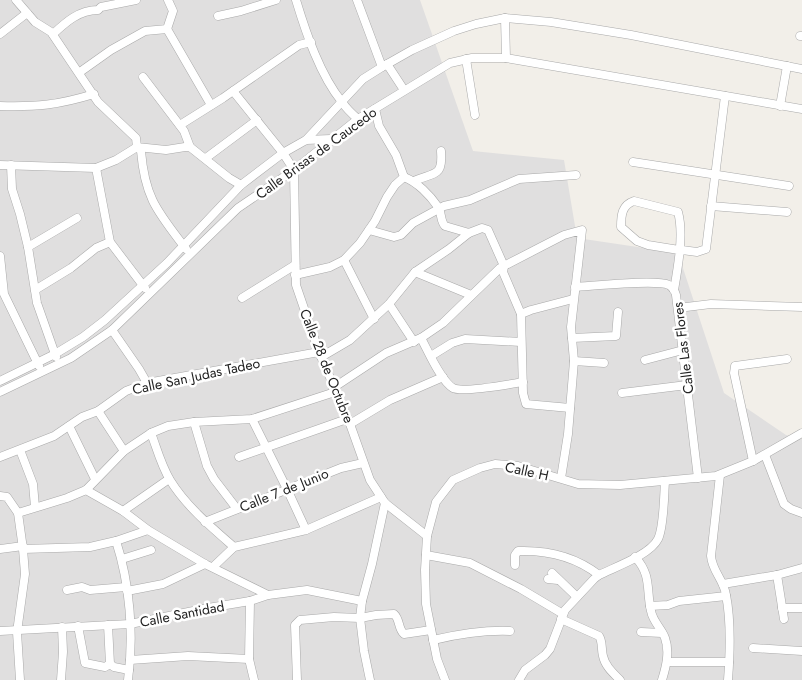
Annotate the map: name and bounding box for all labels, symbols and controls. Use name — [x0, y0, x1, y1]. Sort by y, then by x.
street label: Calle Brisas de Caucedo — [251, 102, 381, 204]
street label: Calle Las Flores — [667, 301, 699, 395]
street label: Calle 28 de Octubre — [295, 306, 359, 426]
street label: Calle San Judas Tadeo — [130, 353, 262, 399]
street label: Calle H — [503, 457, 551, 485]
street label: Calle 7 de Junio — [236, 463, 332, 517]
street label: Calle Santidad — [138, 596, 226, 632]

